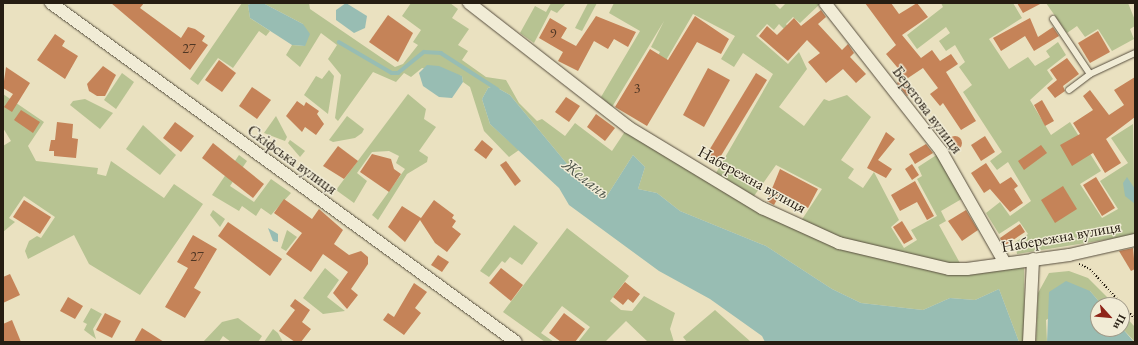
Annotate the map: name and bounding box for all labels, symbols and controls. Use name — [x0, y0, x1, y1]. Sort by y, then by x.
house number: 9 — [550, 25, 556, 41]
house number: 27 — [182, 40, 196, 56]
street label: Берегова вулиця — [888, 62, 966, 158]
house number: 3 — [634, 80, 640, 96]
street label: Скіфська вулиця — [243, 121, 341, 199]
street label: Набережна вулиця — [694, 142, 810, 218]
water label: Желань — [559, 155, 613, 203]
street label: Набережна вулиця — [1000, 217, 1122, 257]
house number: 27 — [190, 248, 204, 264]
north arrow — [1090, 297, 1130, 337]
text: Пн — [1110, 312, 1129, 332]

